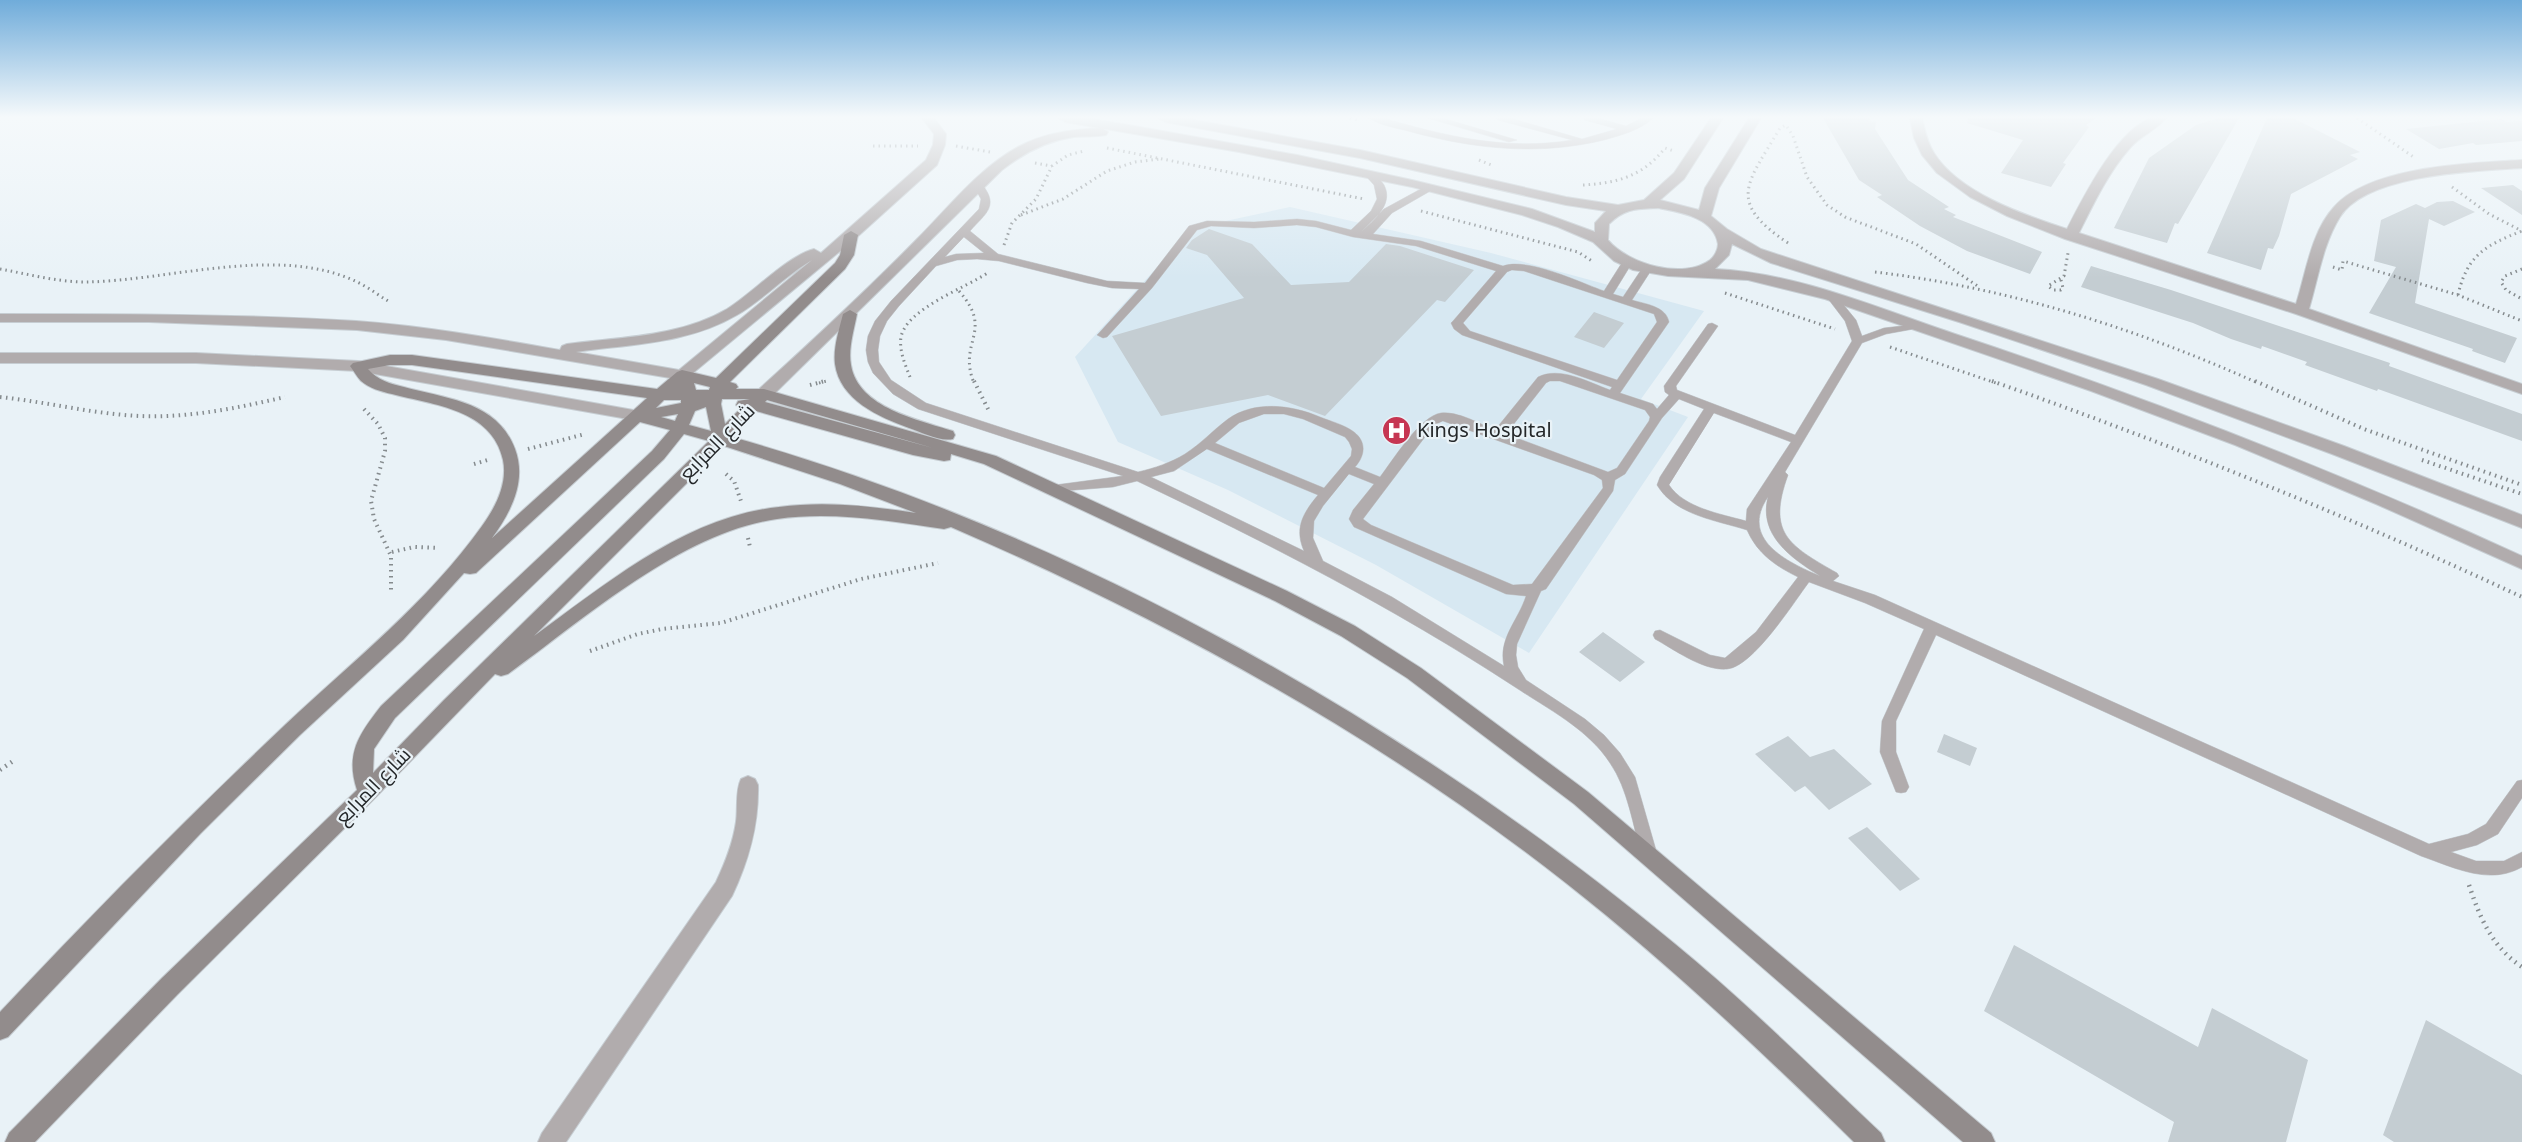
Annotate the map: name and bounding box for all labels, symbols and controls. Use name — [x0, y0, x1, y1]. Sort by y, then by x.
street label: شارع المرابع — [673, 397, 761, 487]
hospital icon: Kings Hospital — [1380, 414, 1412, 446]
place label: Kings Hospital — [1417, 416, 1552, 443]
street label: شارع المرابع — [329, 741, 417, 831]

